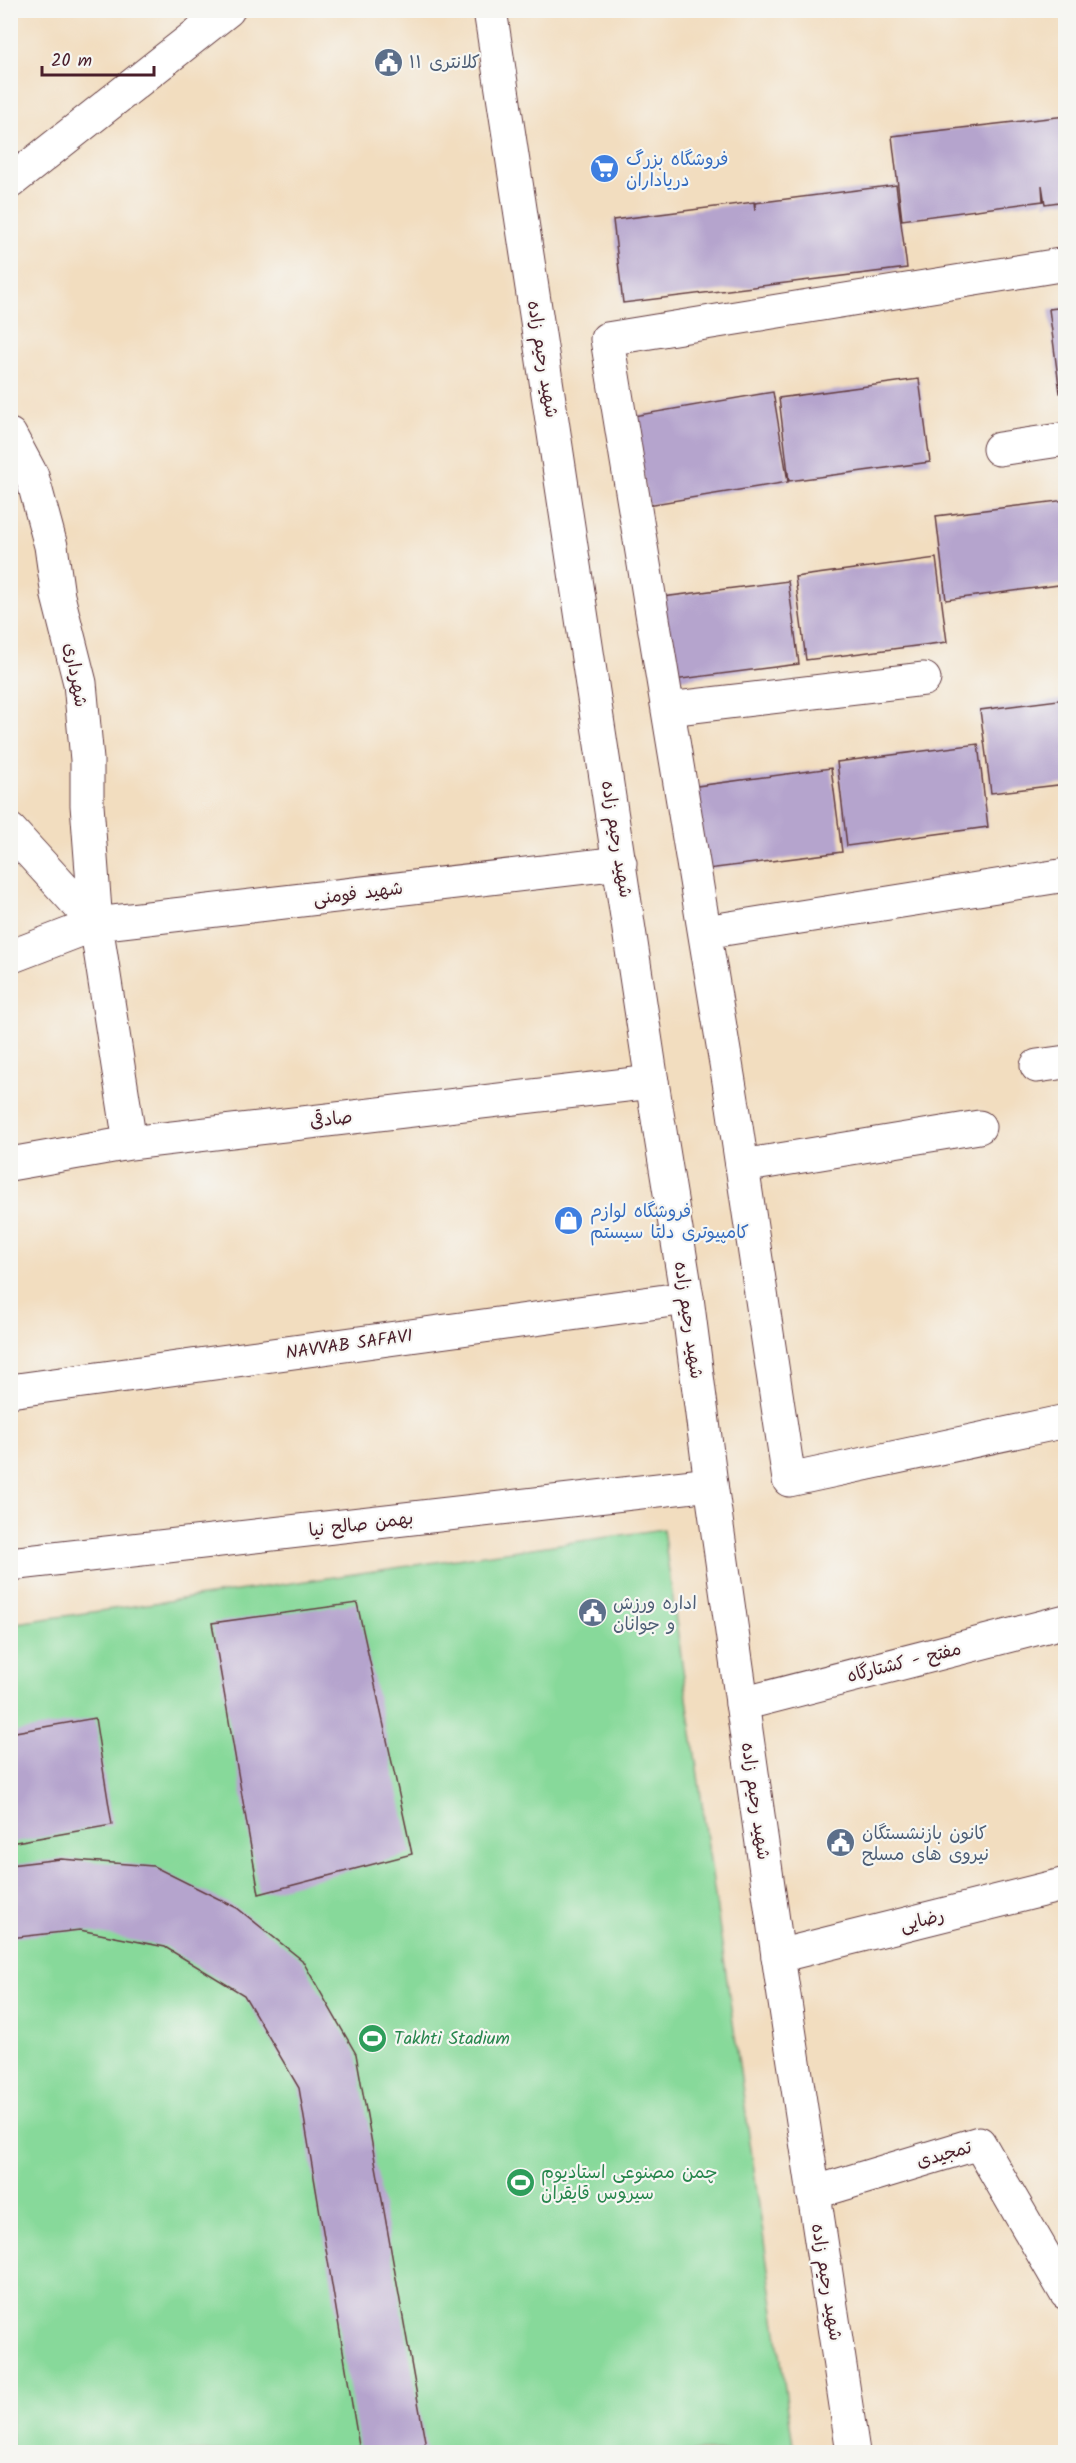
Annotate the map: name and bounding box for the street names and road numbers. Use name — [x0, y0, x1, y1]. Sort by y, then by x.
street label: شهید رحیم زاده — [518, 298, 565, 420]
street label: شهرداری — [55, 641, 94, 710]
street label: شهید رحیم زاده — [592, 778, 639, 900]
street label: شهید فومنی — [312, 875, 405, 914]
street label: صادقی — [308, 1103, 354, 1137]
street label: شهید رحیم زاده — [665, 1260, 710, 1381]
street label: NAVVAB SAFAVI — [284, 1322, 415, 1369]
street label: بهمن صالح نیا — [307, 1505, 415, 1546]
street label: مفتح - کشتارگاه — [844, 1635, 964, 1692]
street label: شهید رحیم زاده — [732, 1741, 777, 1862]
street label: رضایی — [897, 1902, 948, 1941]
street label: تمجیدی — [913, 2134, 976, 2177]
street label: شهید رحیم زاده — [802, 2221, 849, 2343]

